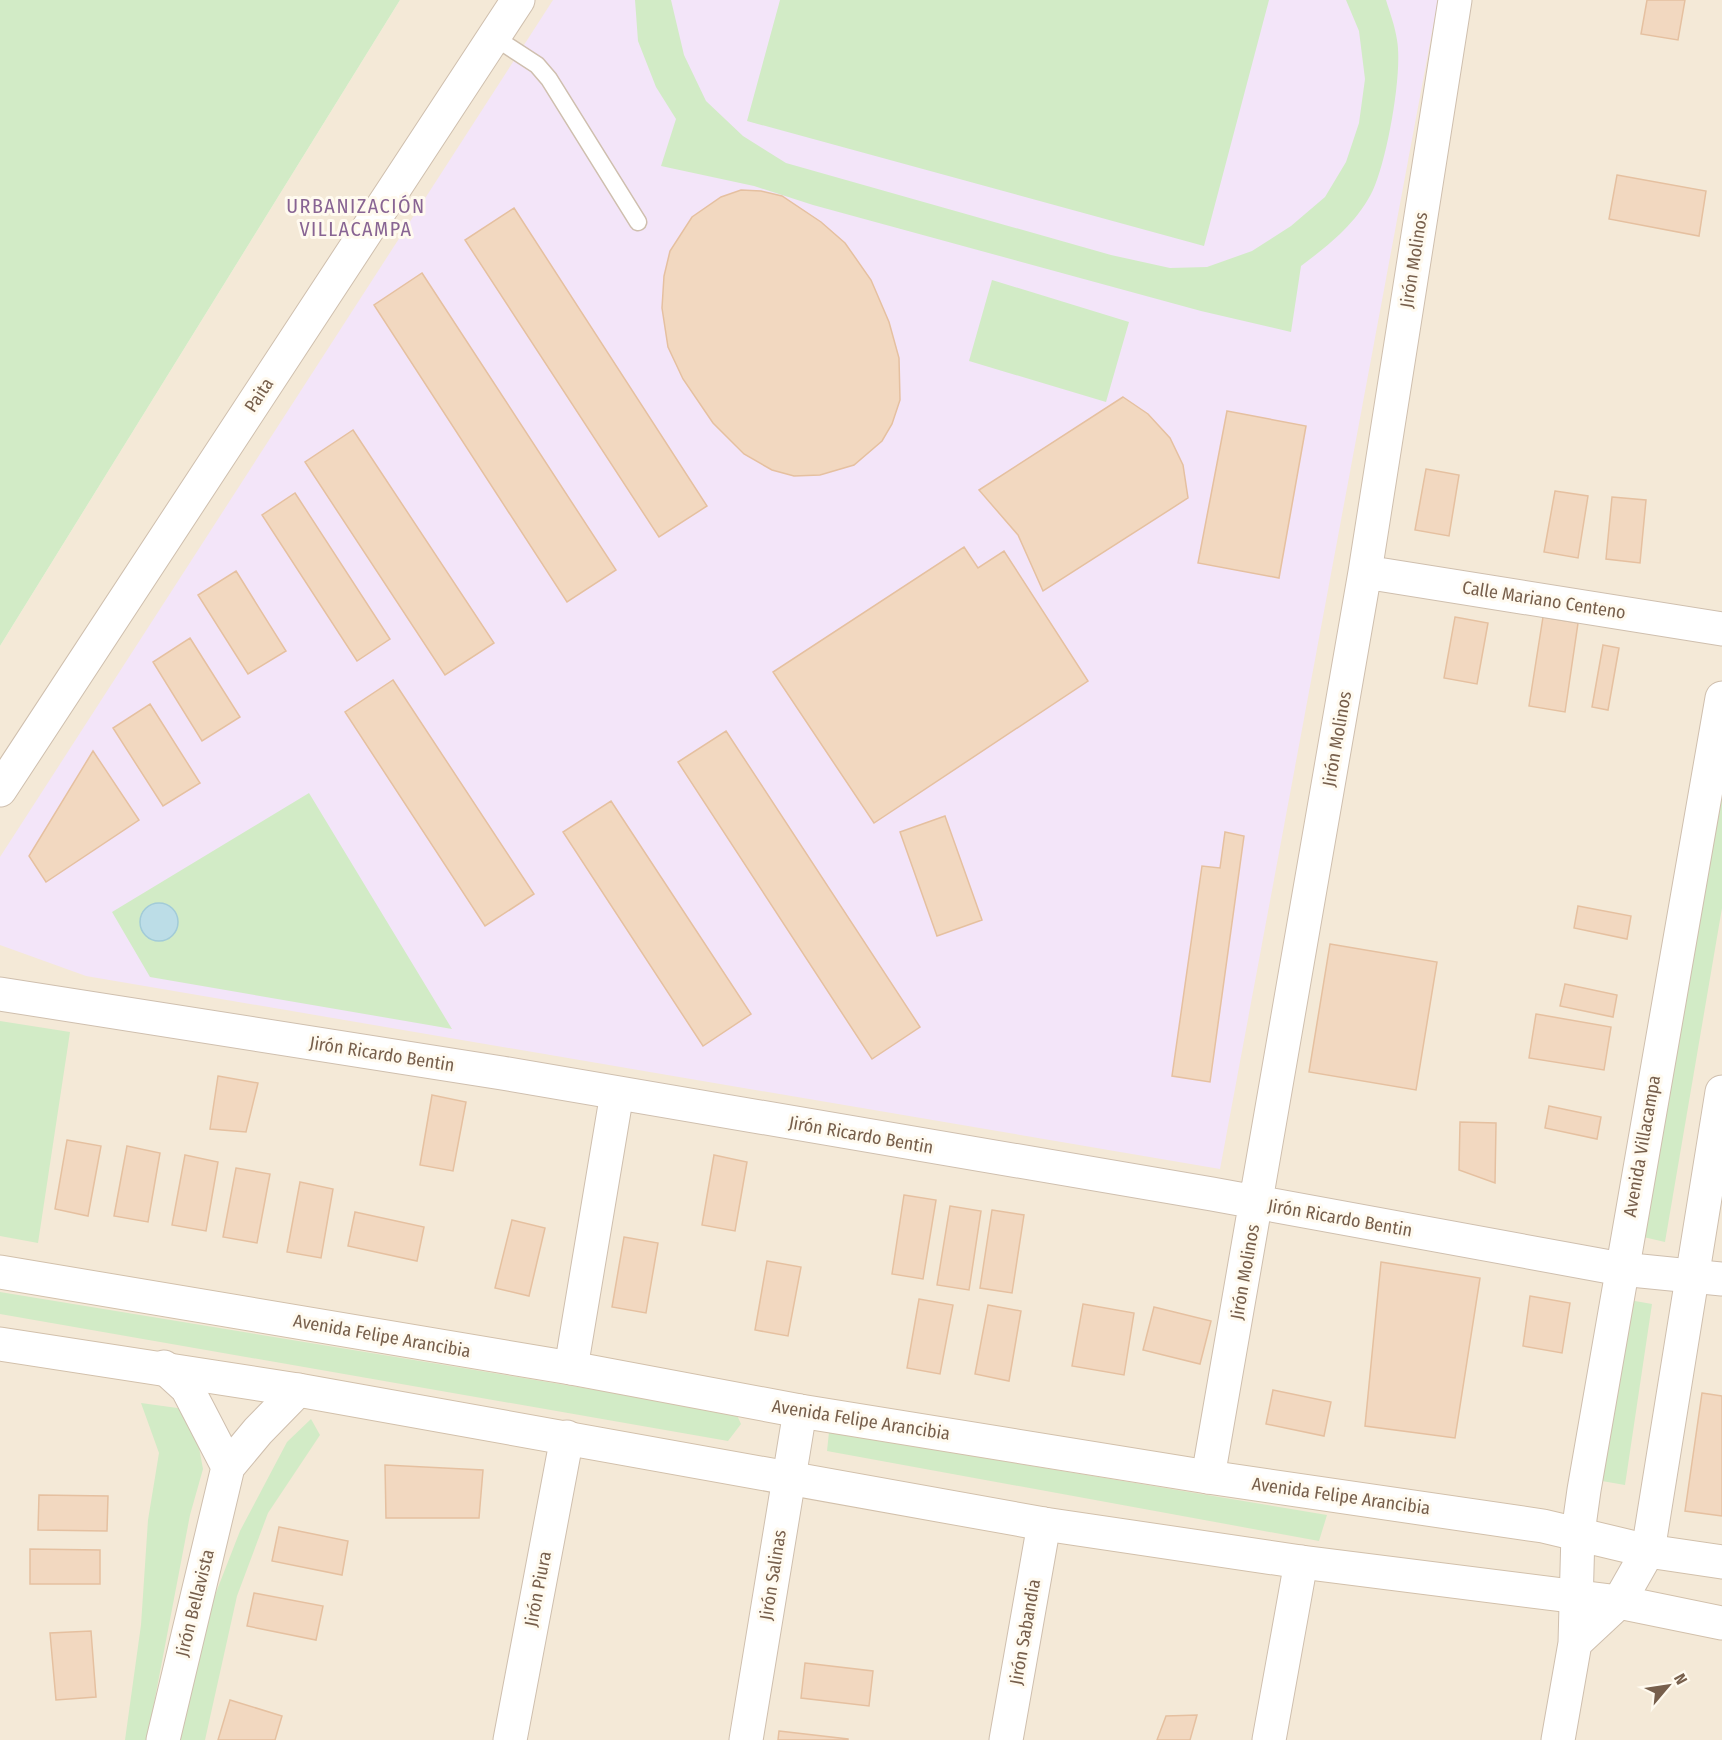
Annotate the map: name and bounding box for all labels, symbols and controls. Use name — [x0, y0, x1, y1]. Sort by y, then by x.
district label: URBANIZACIÓN VILLACAMPA — [286, 194, 426, 241]
street label: Jirón Molinos — [1396, 210, 1432, 309]
street label: Paita — [240, 374, 278, 416]
street label: Calle Mariano Centeno — [1461, 576, 1627, 624]
street label: Jirón Molinos — [1318, 689, 1356, 788]
street label: Jirón Ricardo Bentin — [308, 1032, 456, 1076]
street label: Avenida Villacampa — [1619, 1073, 1665, 1219]
street label: Jirón Ricardo Bentin — [787, 1111, 935, 1159]
street label: Jirón Ricardo Bentin — [1266, 1194, 1414, 1242]
street label: Jirón Molinos — [1226, 1222, 1264, 1321]
street label: Avenida Felipe Arancibia — [292, 1310, 473, 1362]
street label: Avenida Felipe Arancibia — [770, 1395, 952, 1445]
street label: Avenida Felipe Arancibia — [1250, 1473, 1432, 1519]
street label: Jirón Salinas — [755, 1528, 791, 1622]
street label: Jirón Bellavista — [171, 1547, 219, 1659]
street label: Jirón Piura — [520, 1549, 556, 1629]
street label: Jirón Sabandia — [1005, 1577, 1045, 1687]
north arrow — [1638, 1656, 1698, 1716]
text: N — [1670, 1670, 1691, 1688]

